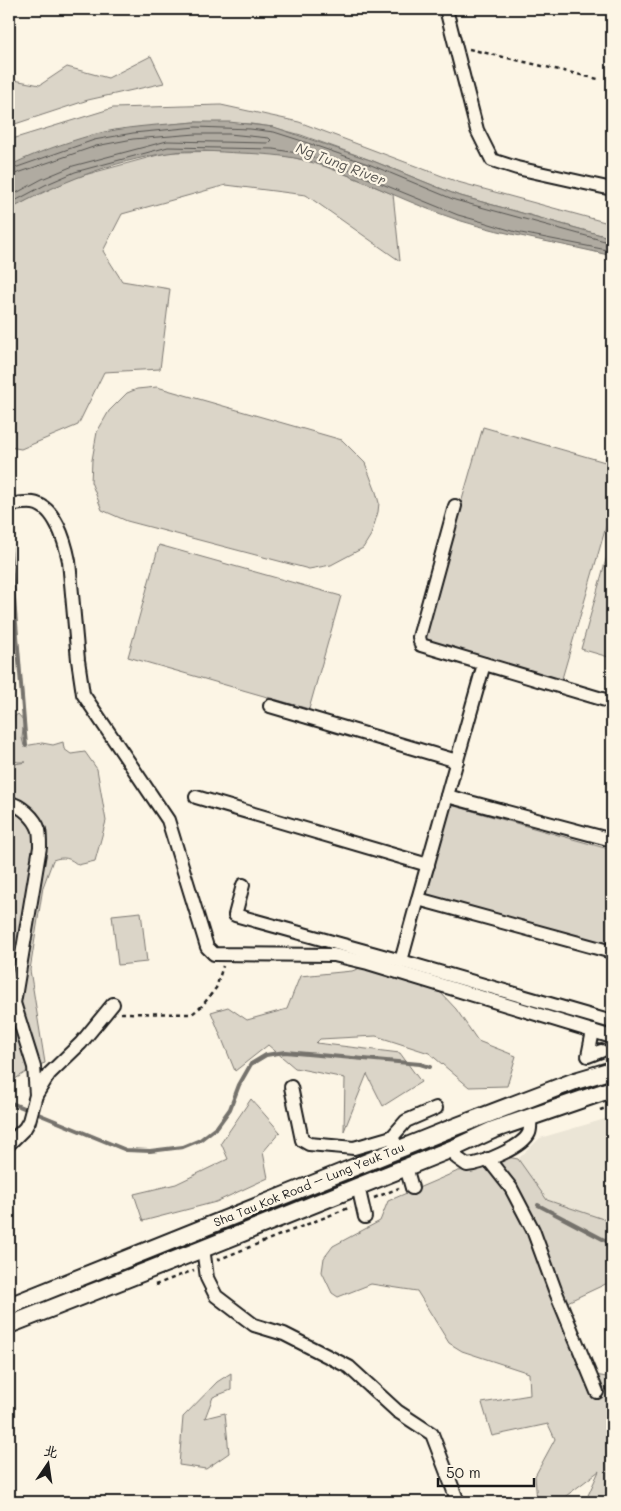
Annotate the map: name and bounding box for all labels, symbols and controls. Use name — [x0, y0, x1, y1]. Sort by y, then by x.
water label: Ng Tung River — [293, 138, 389, 189]
street label: Sha Tau Kok Road – Lung Yeuk Tau — [211, 1138, 406, 1230]
north arrow — [22, 1438, 72, 1488]
text: 北 — [42, 1440, 60, 1462]
scale bar — [438, 1456, 535, 1488]
text: 50 m — [446, 1462, 481, 1482]

